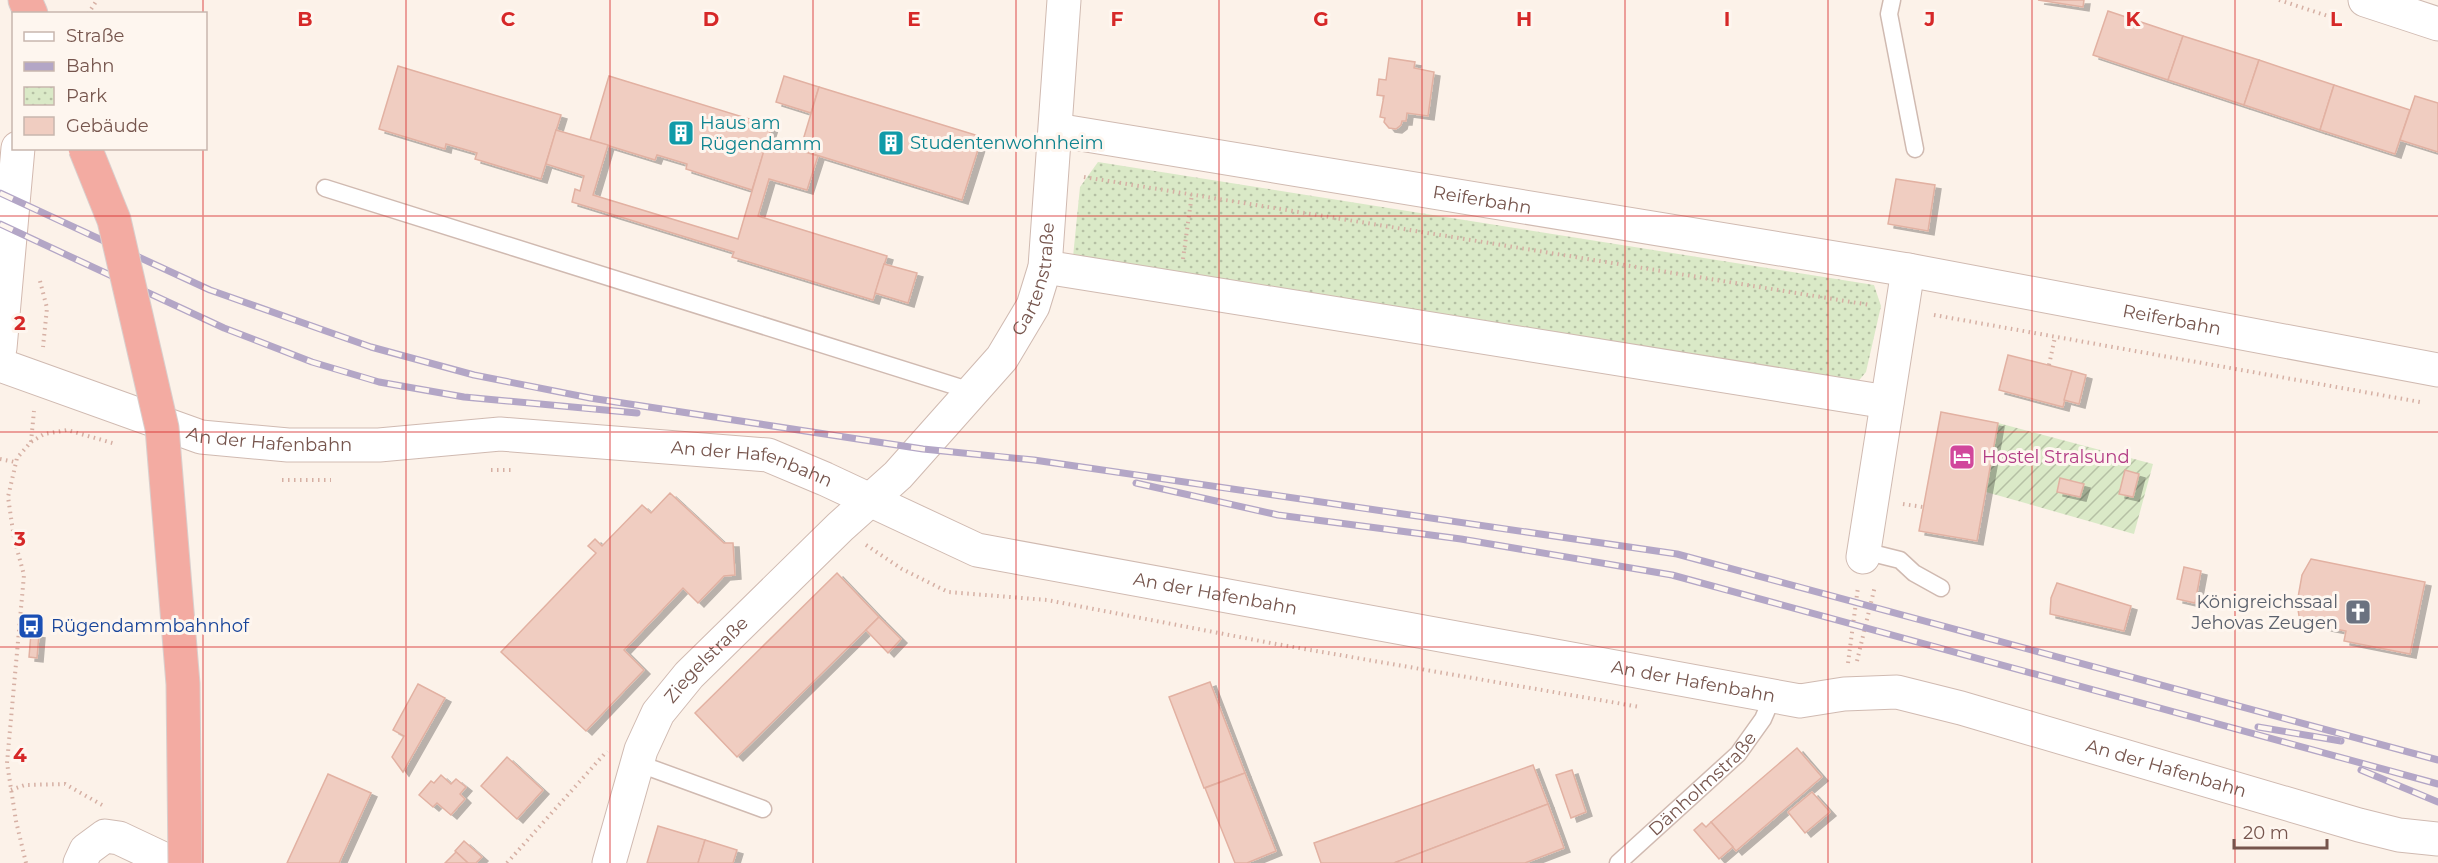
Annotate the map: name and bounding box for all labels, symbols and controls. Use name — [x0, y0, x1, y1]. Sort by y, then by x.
text: B — [297, 7, 313, 31]
text: C — [501, 7, 516, 31]
text: D — [703, 7, 719, 31]
text: E — [907, 7, 921, 31]
text: F — [1111, 7, 1124, 31]
text: G — [1313, 7, 1329, 31]
text: H — [1516, 7, 1532, 31]
text: I — [1724, 7, 1730, 31]
text: J — [1924, 7, 1935, 31]
text: K — [2126, 7, 2142, 31]
text: L — [2330, 7, 2342, 31]
legend — [12, 12, 207, 150]
text: Straße — [66, 25, 125, 47]
text: Bahn — [66, 55, 115, 77]
text: Park — [66, 85, 107, 107]
place label: Haus am Rügendamm — [700, 112, 822, 155]
text: Gebäude — [66, 115, 149, 137]
building icon: Haus am Rügendamm — [666, 118, 696, 148]
building icon: Studentenwohnheim — [876, 128, 906, 158]
place label: Studentenwohnheim — [910, 132, 1104, 154]
street label: Reiferbahn — [1431, 181, 1533, 219]
street label: Gartenstraße — [1007, 222, 1059, 340]
street label: Reiferbahn — [2121, 300, 2223, 340]
text: 2 — [14, 311, 26, 335]
street label: An der Hafenbahn — [184, 422, 352, 456]
street label: An der Hafenbahn — [670, 436, 836, 492]
hotel icon: Hostel Stralsund — [1947, 442, 1977, 472]
place label: Hostel Stralsund — [1982, 446, 2130, 468]
text: 3 — [13, 527, 26, 551]
street label: An der Hafenbahn — [1131, 568, 1299, 620]
place label: Königreichssaal Jehovas Zeugen — [2191, 591, 2338, 634]
church icon: Königreichssaal Jehovas Zeugen — [2343, 597, 2373, 627]
bus stop icon: Rügendammbahnhof — [16, 611, 46, 641]
street label: Ziegelstraße — [660, 612, 753, 708]
place label: Rügendammbahnhof — [51, 615, 250, 637]
street label: An der Hafenbahn — [1610, 656, 1777, 707]
street label: Dänholmstraße — [1644, 728, 1761, 841]
street label: An der Hafenbahn — [2083, 734, 2249, 802]
text: 4 — [13, 743, 27, 767]
scale bar — [2234, 812, 2327, 850]
text: 20 m — [2243, 822, 2289, 844]

